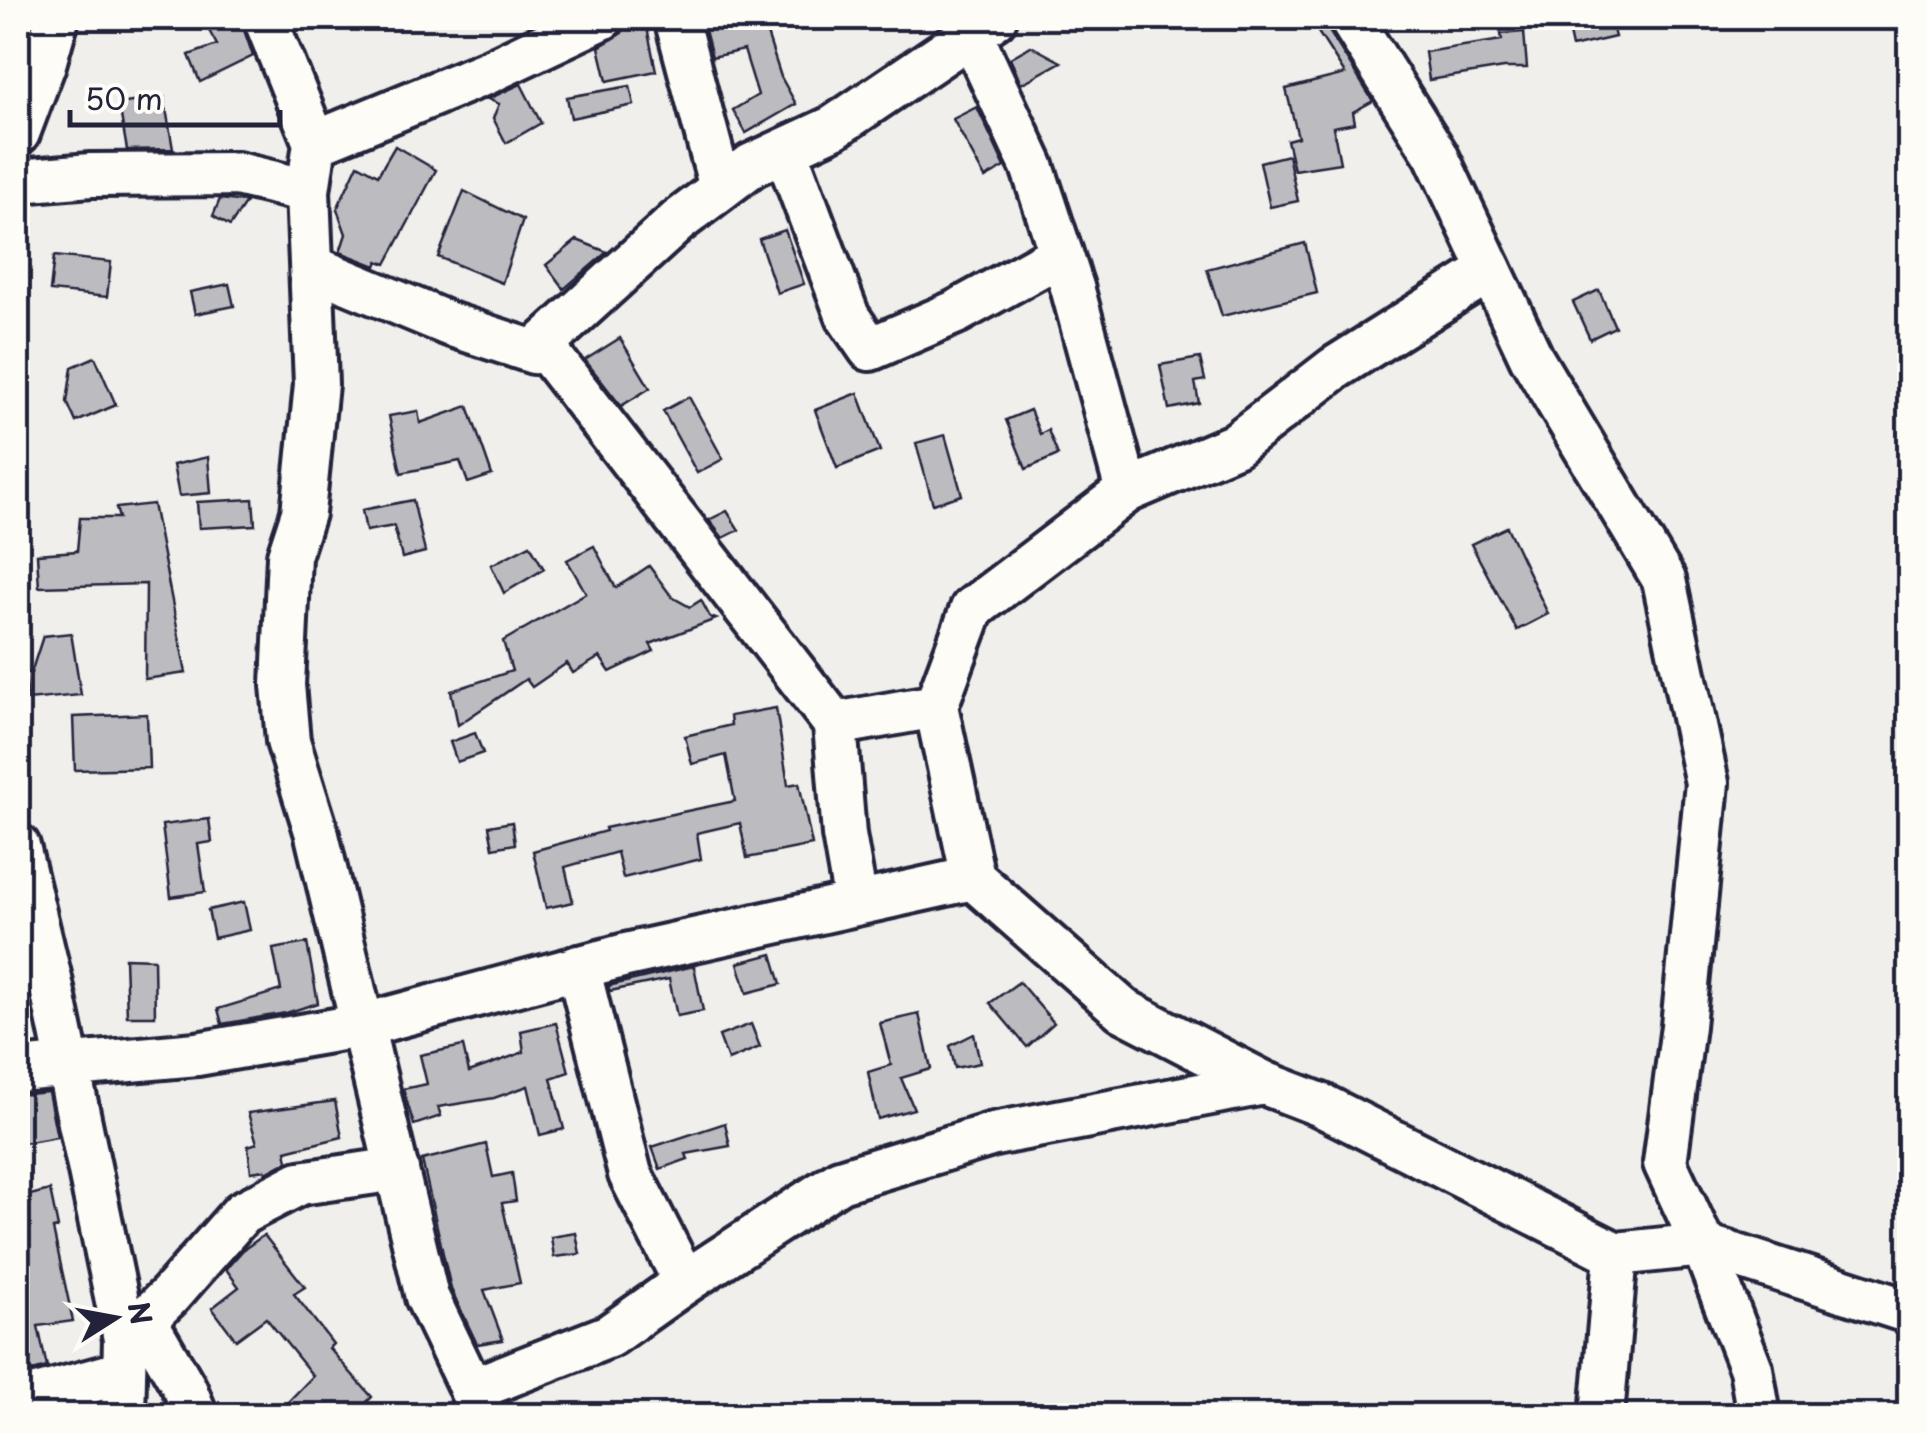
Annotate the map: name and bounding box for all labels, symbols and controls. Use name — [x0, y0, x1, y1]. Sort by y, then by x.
scale bar — [70, 65, 280, 127]
text: 50 m — [85, 75, 163, 120]
north arrow — [65, 1268, 165, 1368]
text: N — [118, 1298, 164, 1328]

